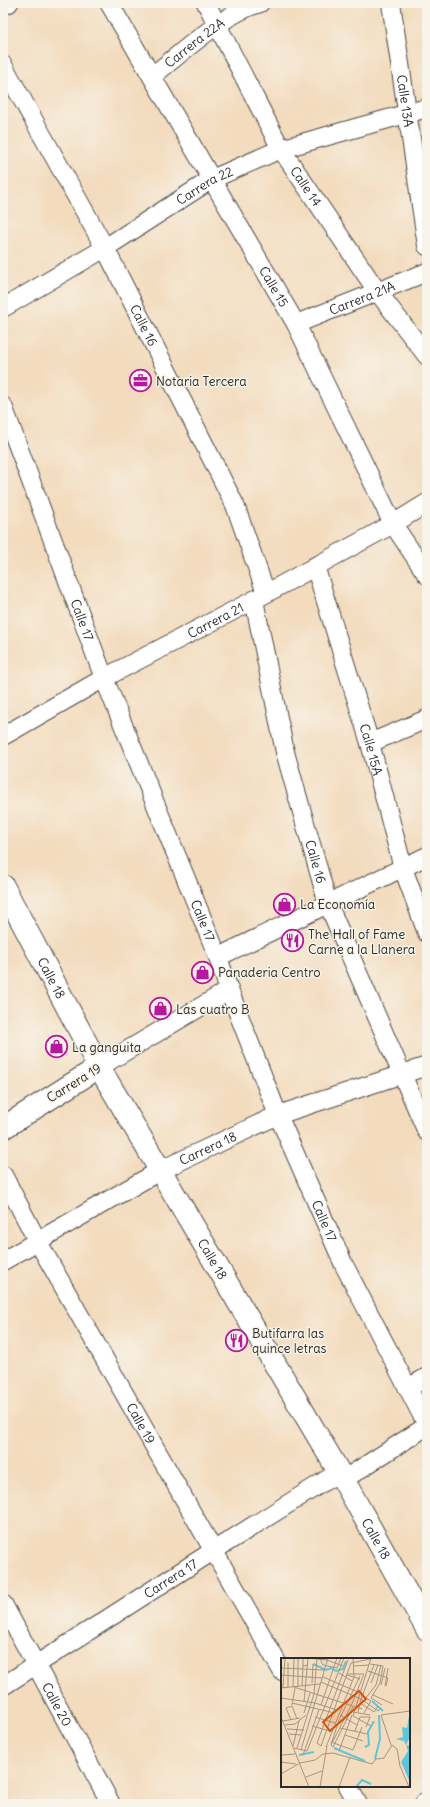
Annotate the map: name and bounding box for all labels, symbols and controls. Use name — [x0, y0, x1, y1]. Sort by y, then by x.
street label: Carrera 22A — [161, 14, 228, 71]
street label: Calle 13A — [393, 74, 418, 128]
street label: Carrera 22 — [173, 162, 235, 208]
street label: Calle 14 — [287, 163, 326, 209]
street label: Calle 15 — [256, 263, 293, 310]
street label: Carrera 21A — [327, 277, 397, 319]
street label: Calle 16 — [126, 301, 162, 349]
office icon: Notaria Tercera — [127, 368, 153, 394]
place label: Notaria Tercera — [156, 373, 247, 390]
street label: Calle 17 — [67, 596, 98, 644]
street label: Carrera 21 — [184, 598, 246, 642]
street label: Calle 15A — [356, 722, 387, 777]
street label: Calle 16 — [302, 838, 330, 885]
shop icon: La Economía — [271, 891, 297, 917]
place label: La Economía — [300, 896, 375, 913]
street label: Calle 17 — [187, 897, 219, 944]
place label: The Hall of Fame Carne a la Llanera — [308, 926, 415, 958]
restaurant icon: The Hall of Fame Carne a la Llanera — [279, 928, 305, 954]
street label: Calle 18 — [34, 954, 70, 1002]
shop icon: Panaderia Centro — [189, 959, 215, 985]
place label: Panaderia Centro — [218, 964, 321, 981]
shop icon: Las cuatro B — [147, 996, 173, 1022]
place label: Las cuatro B — [176, 1001, 249, 1018]
shop icon: La ganguita — [44, 1034, 70, 1060]
place label: La ganguita — [72, 1039, 141, 1056]
street label: Carrera 19 — [43, 1060, 105, 1106]
street label: Carrera 18 — [176, 1127, 239, 1169]
street label: Calle 17 — [308, 1197, 341, 1245]
street label: Calle 18 — [194, 1235, 231, 1282]
place label: Butifarra las quince letras — [252, 1325, 327, 1357]
restaurant icon: Butifarra las quince letras — [223, 1327, 249, 1353]
street label: Calle 19 — [123, 1400, 159, 1447]
street label: Calle 18 — [358, 1515, 395, 1562]
street label: Carrera 17 — [140, 1555, 201, 1602]
inset map — [281, 1658, 410, 1787]
street label: Calle 20 — [38, 1679, 76, 1729]

